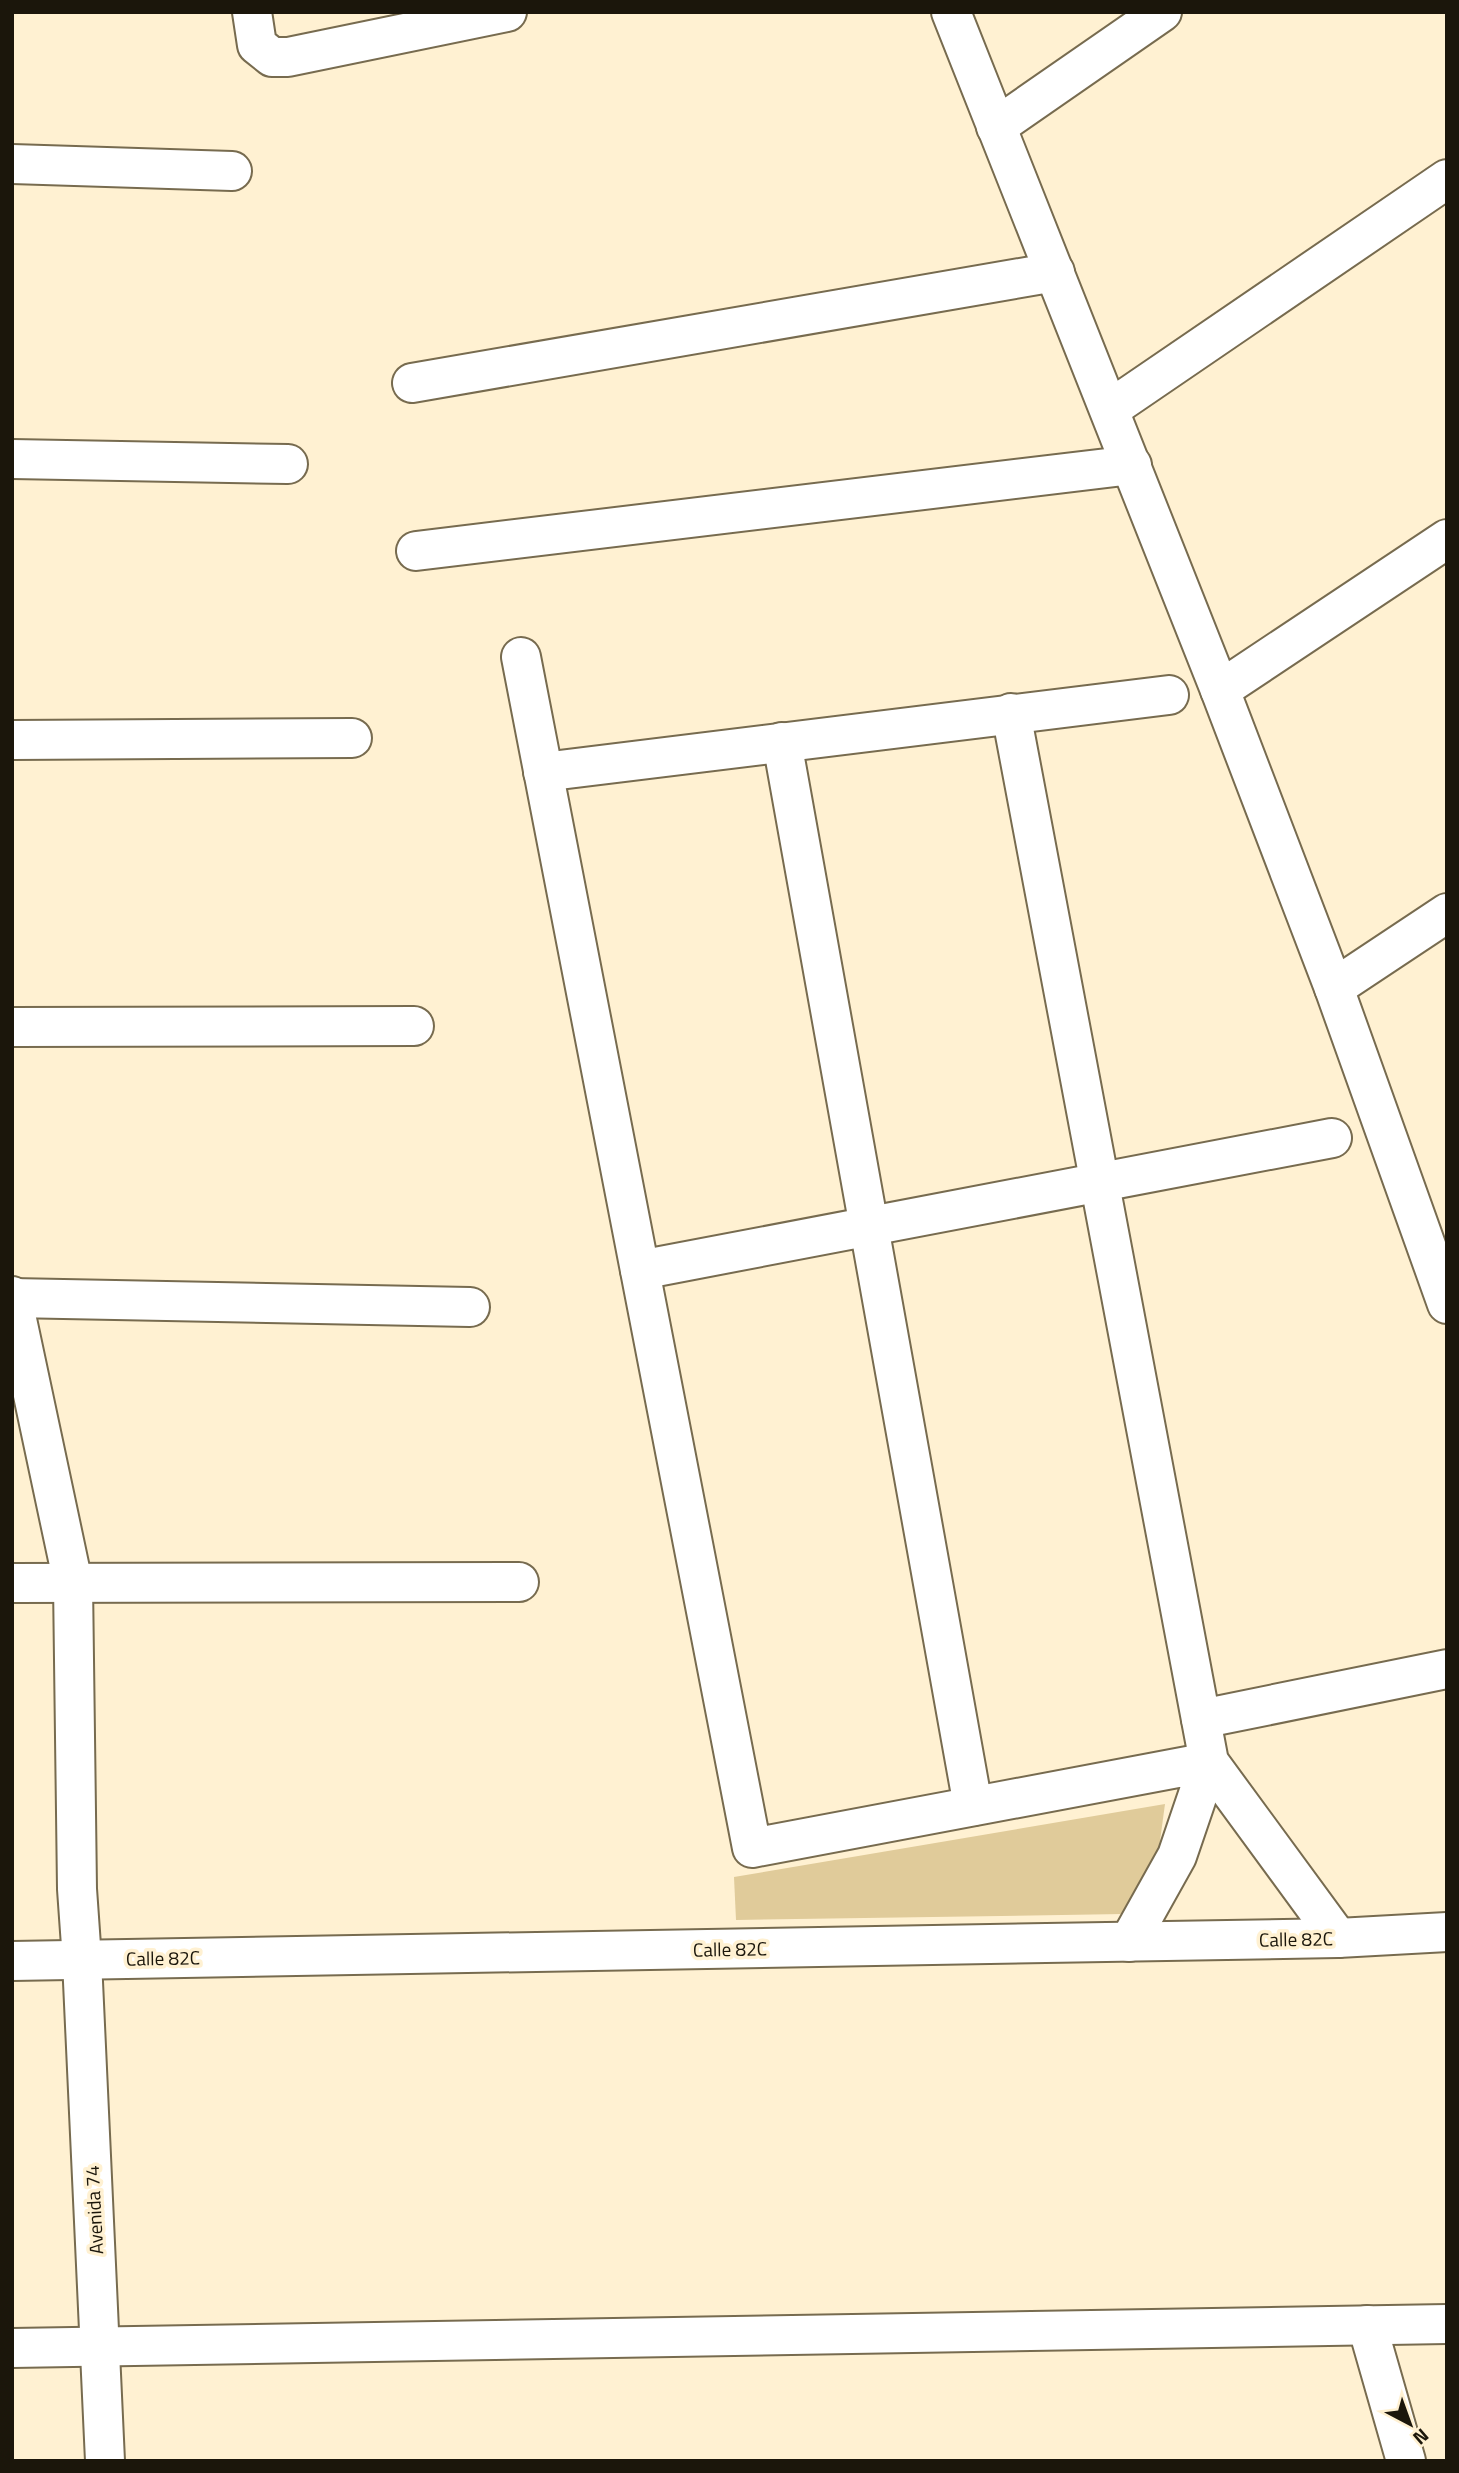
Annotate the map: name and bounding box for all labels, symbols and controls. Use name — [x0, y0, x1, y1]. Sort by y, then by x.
street label: Calle 82C — [1259, 1923, 1333, 1954]
street label: Calle 82C — [693, 1933, 767, 1964]
street label: Calle 82C — [126, 1942, 200, 1973]
street label: Avenida 74 — [77, 2165, 110, 2255]
north arrow — [1375, 2389, 1445, 2459]
text: N — [1407, 2422, 1436, 2452]

